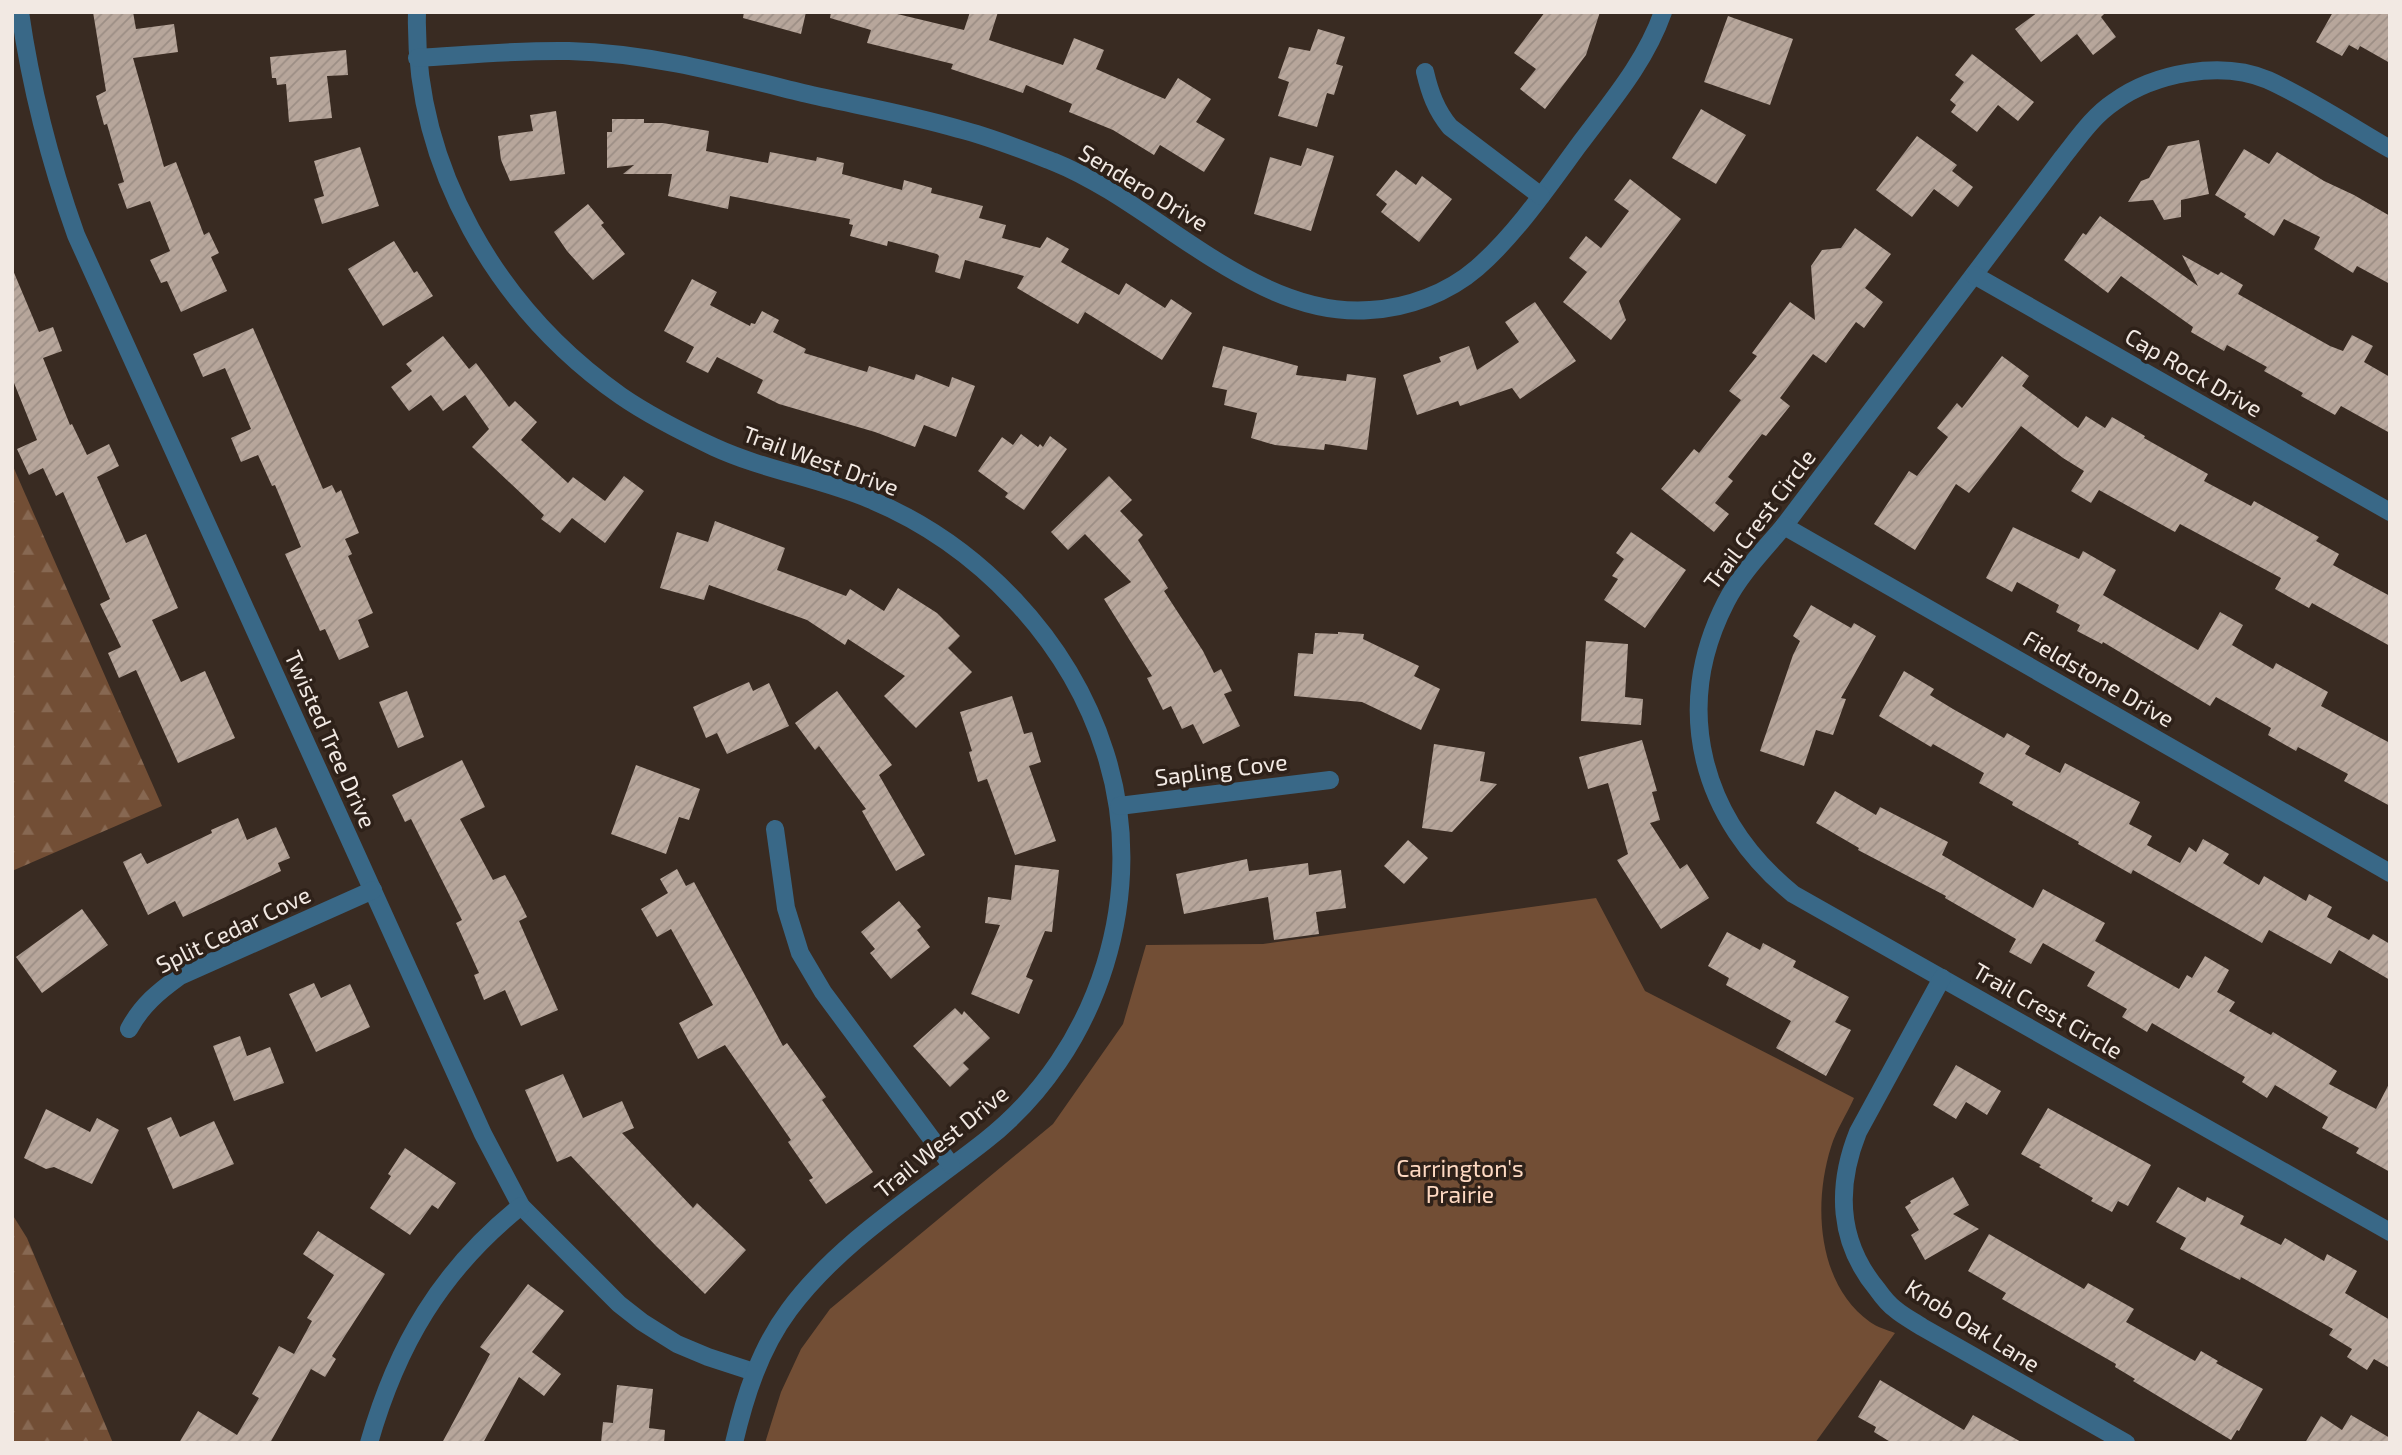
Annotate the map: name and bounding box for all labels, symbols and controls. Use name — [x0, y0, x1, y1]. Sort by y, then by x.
street label: Sendero Drive — [1074, 137, 1214, 237]
street label: Cap Rock Drive — [2120, 321, 2268, 423]
street label: Trail West Drive — [739, 419, 903, 501]
street label: Trail Crest Circle — [1697, 443, 1821, 595]
street label: Fieldstone Drive — [2019, 624, 2179, 732]
street label: Twisted Tree Drive — [279, 646, 383, 832]
street label: Sapling Cove — [1153, 747, 1289, 791]
street label: Split Cedar Cove — [151, 880, 315, 978]
street label: Trail Crest Circle — [1968, 956, 2128, 1064]
street label: Trail West Drive — [869, 1079, 1013, 1203]
park label: Carrington's Prairie — [1396, 1154, 1524, 1208]
street label: Knob Oak Lane — [1901, 1273, 2045, 1377]

